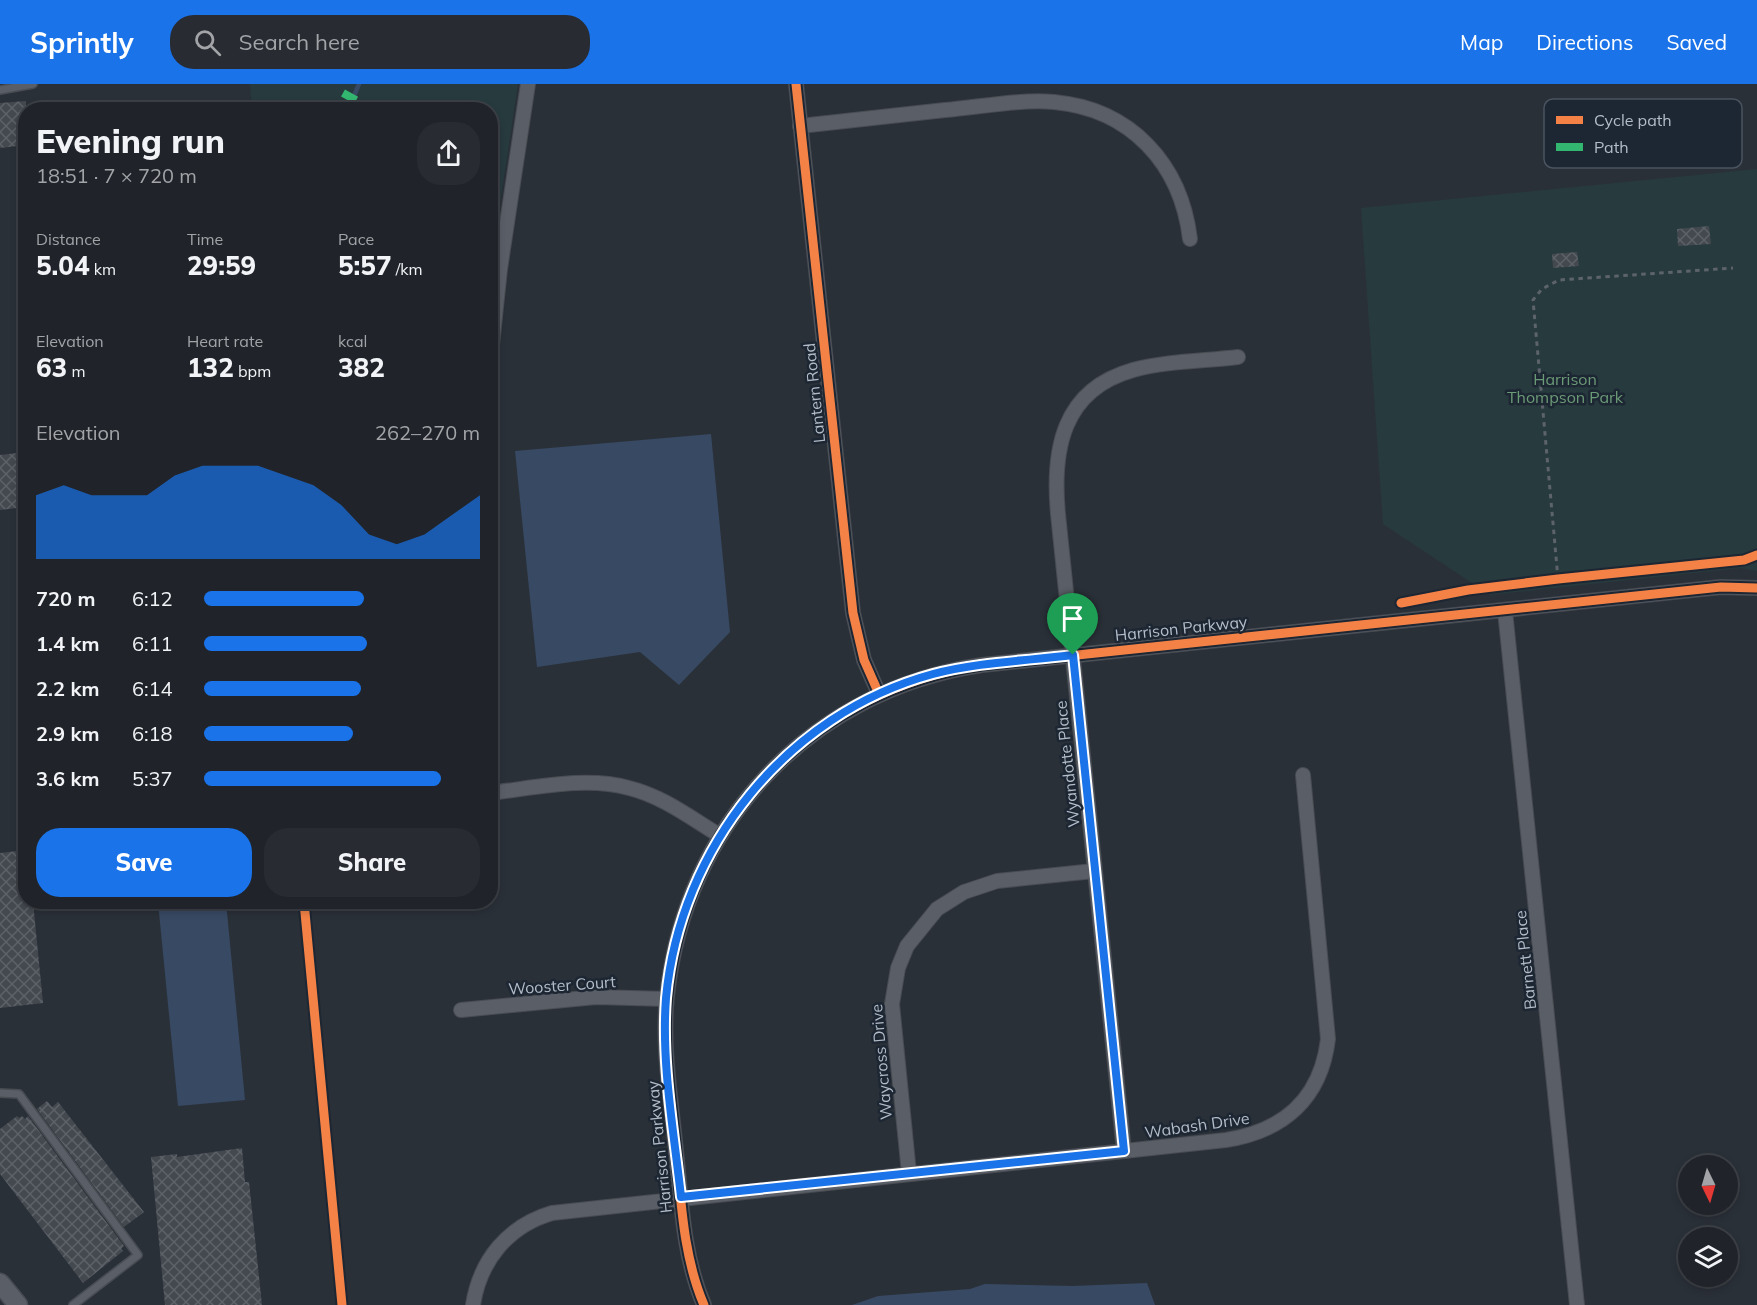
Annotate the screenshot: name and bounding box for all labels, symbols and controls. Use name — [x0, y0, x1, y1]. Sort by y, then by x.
search box — [170, 15, 590, 69]
text: Sprintly — [30, 25, 134, 60]
icon: search — [191, 26, 224, 59]
text: Search here — [239, 28, 360, 56]
text: Map — [1460, 29, 1503, 55]
text: Directions — [1536, 29, 1633, 55]
text: Saved — [1666, 29, 1727, 55]
legend — [1544, 99, 1742, 168]
text: Cycle path — [1594, 110, 1672, 130]
text: Evening run — [36, 120, 225, 161]
button: share — [417, 122, 480, 185]
text: Path — [1594, 137, 1629, 157]
text: 18:51 · 7 × 720 m — [36, 163, 197, 188]
text: Distance — [36, 229, 101, 249]
text: Time — [187, 229, 223, 249]
text: Pace — [338, 229, 374, 249]
text: 5.04 — [36, 249, 90, 282]
text: 29:59 — [187, 249, 256, 282]
text: 5:57 — [338, 249, 392, 282]
text: km — [90, 259, 116, 279]
text: /km — [392, 259, 423, 279]
text: Elevation — [36, 331, 104, 351]
text: Heart rate — [187, 331, 263, 351]
text: kcal — [338, 331, 367, 351]
street label: Lantern Road — [799, 342, 829, 444]
text: 63 — [36, 351, 67, 384]
text: 132 — [187, 351, 234, 384]
text: 382 — [338, 351, 385, 384]
text: m — [67, 361, 85, 381]
text: bpm — [234, 361, 271, 381]
park label: Harrison Thompson Park — [1507, 369, 1624, 407]
text: Elevation — [36, 420, 121, 445]
text: 262–270 m — [375, 420, 480, 445]
text: 720 m — [36, 586, 95, 611]
text: 6:12 — [132, 586, 173, 611]
pin — [1047, 593, 1098, 655]
icon: arrive — [1056, 602, 1089, 635]
street label: Harrison Parkway — [1114, 611, 1249, 645]
text: 1.4 km — [36, 631, 99, 656]
text: 6:11 — [132, 631, 173, 656]
text: 2.2 km — [36, 676, 99, 701]
text: 6:14 — [132, 676, 173, 701]
street label: Wyandotte Place — [1050, 700, 1084, 828]
text: 2.9 km — [36, 721, 99, 746]
text: 6:18 — [132, 721, 173, 746]
text: 3.6 km — [36, 766, 99, 791]
text: 5:37 — [132, 766, 173, 791]
button: Save — [36, 828, 252, 897]
button: Share — [264, 828, 480, 897]
street label: Barnett Place — [1510, 909, 1540, 1011]
street label: Wooster Court — [508, 971, 617, 999]
street label: Waycross Drive — [866, 1003, 896, 1121]
street label: Harrison Parkway — [642, 1079, 676, 1214]
street label: Wabash Drive — [1143, 1108, 1251, 1142]
north arrow — [1678, 1155, 1738, 1215]
map controls — [1678, 1155, 1738, 1287]
button: layers — [1678, 1227, 1738, 1287]

